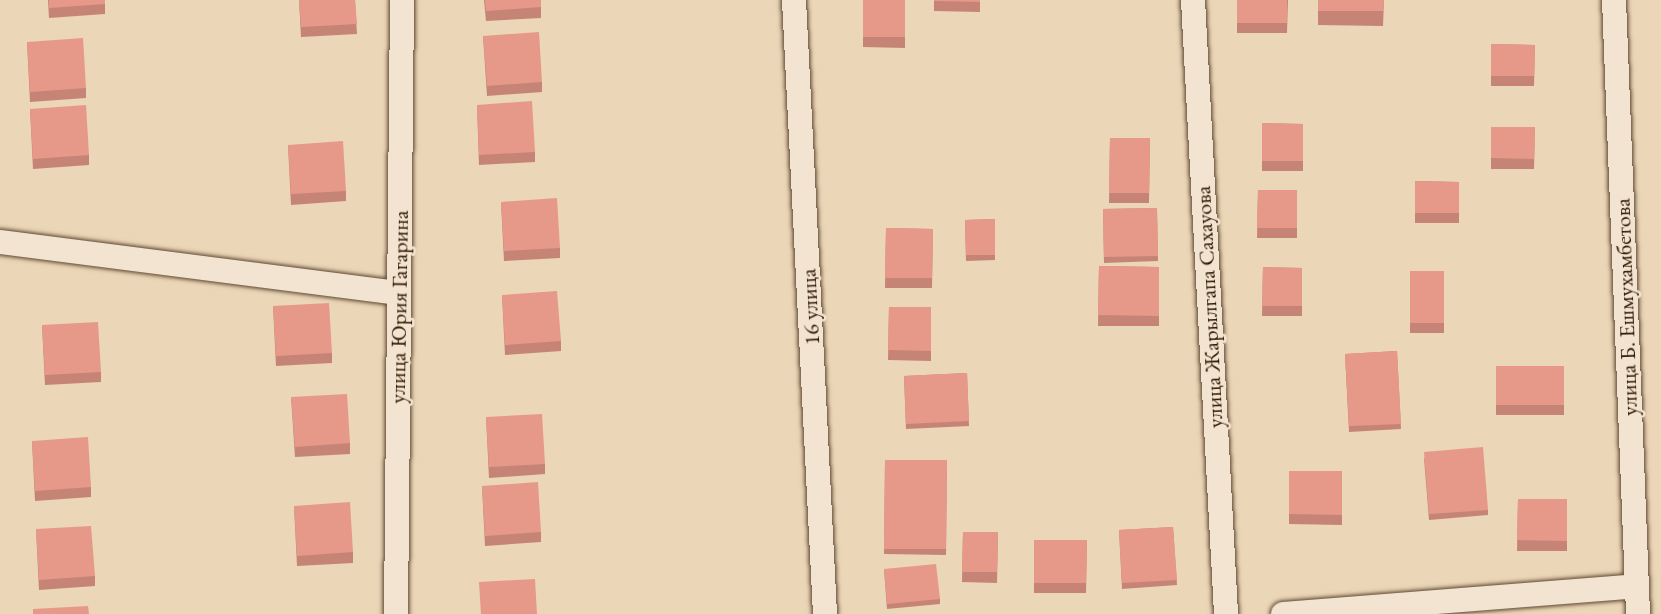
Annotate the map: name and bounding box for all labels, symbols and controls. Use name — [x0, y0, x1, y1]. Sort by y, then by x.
street label: улица Жарылгапа Сахауова — [1189, 185, 1229, 429]
street label: улица Б. Ешмухамбетова — [1609, 198, 1643, 416]
street label: улица Юрия Гагарина — [384, 210, 414, 404]
street label: 16 улица — [795, 268, 825, 346]

